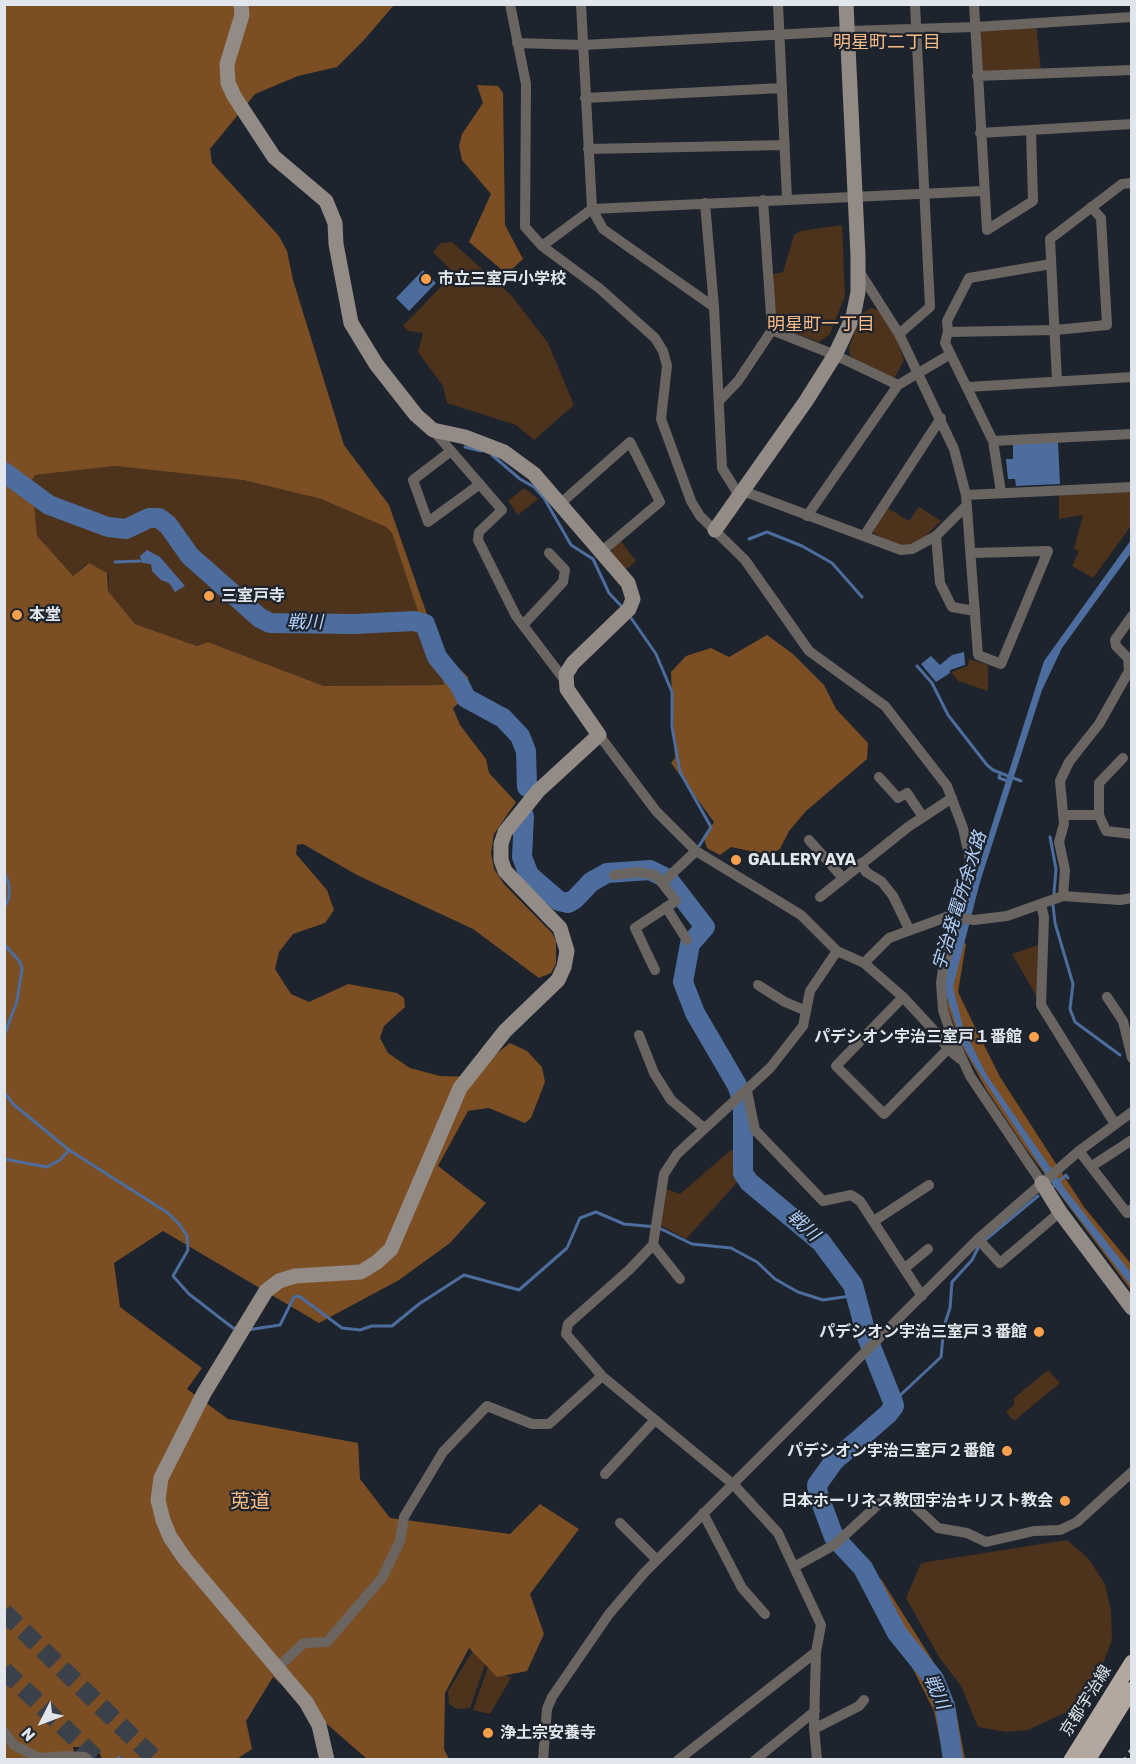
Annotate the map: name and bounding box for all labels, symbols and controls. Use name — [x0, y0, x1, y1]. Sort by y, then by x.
district label: 明星町二丁目 — [833, 32, 941, 54]
place label: 市立三室戸小学校 — [438, 269, 566, 289]
marker: 市立三室戸小学校 — [419, 272, 433, 286]
district label: 明星町一丁目 — [767, 314, 875, 336]
place label: 三室戸寺 — [221, 586, 285, 606]
marker: 三室戸寺 — [202, 589, 216, 603]
place label: 本堂 — [29, 605, 61, 625]
marker: 本堂 — [10, 608, 24, 622]
water label: 戦川 — [287, 612, 323, 634]
water label: 宇治発電所余水路 — [929, 829, 991, 973]
place label: GALLERY AYA — [748, 850, 856, 870]
marker: GALLERY AYA — [729, 853, 743, 867]
place label: パデシオン宇治三室戸１番館 — [814, 1027, 1022, 1047]
marker: パデシオン宇治三室戸１番館 — [1027, 1030, 1041, 1044]
water label: 戦川 — [782, 1206, 824, 1246]
place label: パデシオン宇治三室戸３番館 — [819, 1322, 1027, 1342]
marker: パデシオン宇治三室戸３番館 — [1032, 1325, 1046, 1339]
place label: パデシオン宇治三室戸２番館 — [787, 1441, 995, 1461]
marker: パデシオン宇治三室戸２番館 — [1000, 1444, 1014, 1458]
district label: 莵道 — [230, 1490, 270, 1514]
place label: 日本ホーリネス教団宇治キリスト教会 — [781, 1491, 1053, 1511]
marker: 日本ホーリネス教団宇治キリスト教会 — [1058, 1494, 1072, 1508]
street label: 京都宇治線 — [1057, 1662, 1115, 1740]
water label: 戦川 — [919, 1671, 953, 1713]
north arrow — [12, 1692, 72, 1752]
place label: 浄土宗安養寺 — [500, 1723, 596, 1743]
text: N — [17, 1724, 39, 1745]
marker: 浄土宗安養寺 — [481, 1726, 495, 1740]

